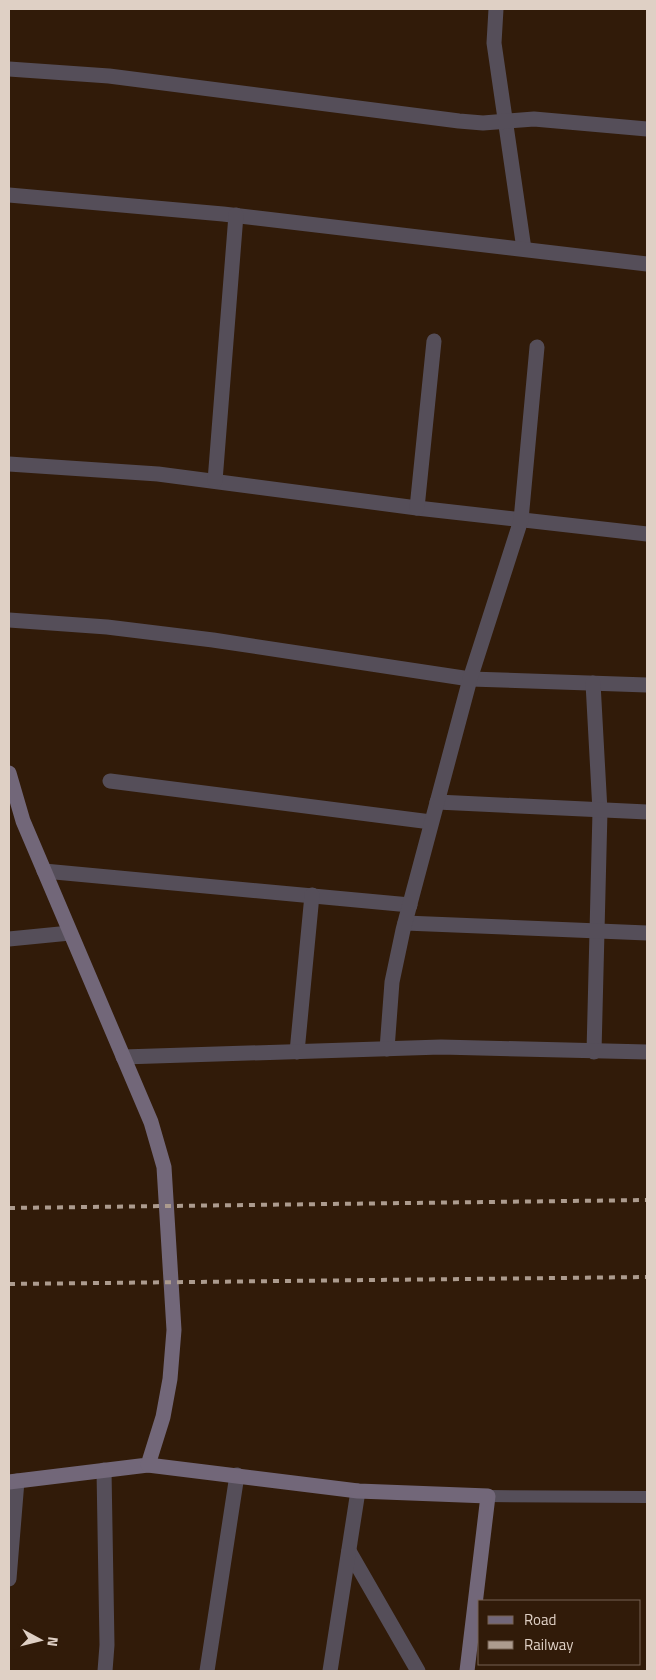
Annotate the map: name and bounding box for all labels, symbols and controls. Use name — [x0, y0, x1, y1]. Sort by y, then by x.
legend — [478, 1600, 641, 1665]
text: Road — [524, 1608, 556, 1631]
north arrow — [15, 1615, 65, 1665]
text: Railway — [524, 1633, 574, 1656]
text: N — [42, 1636, 64, 1648]

